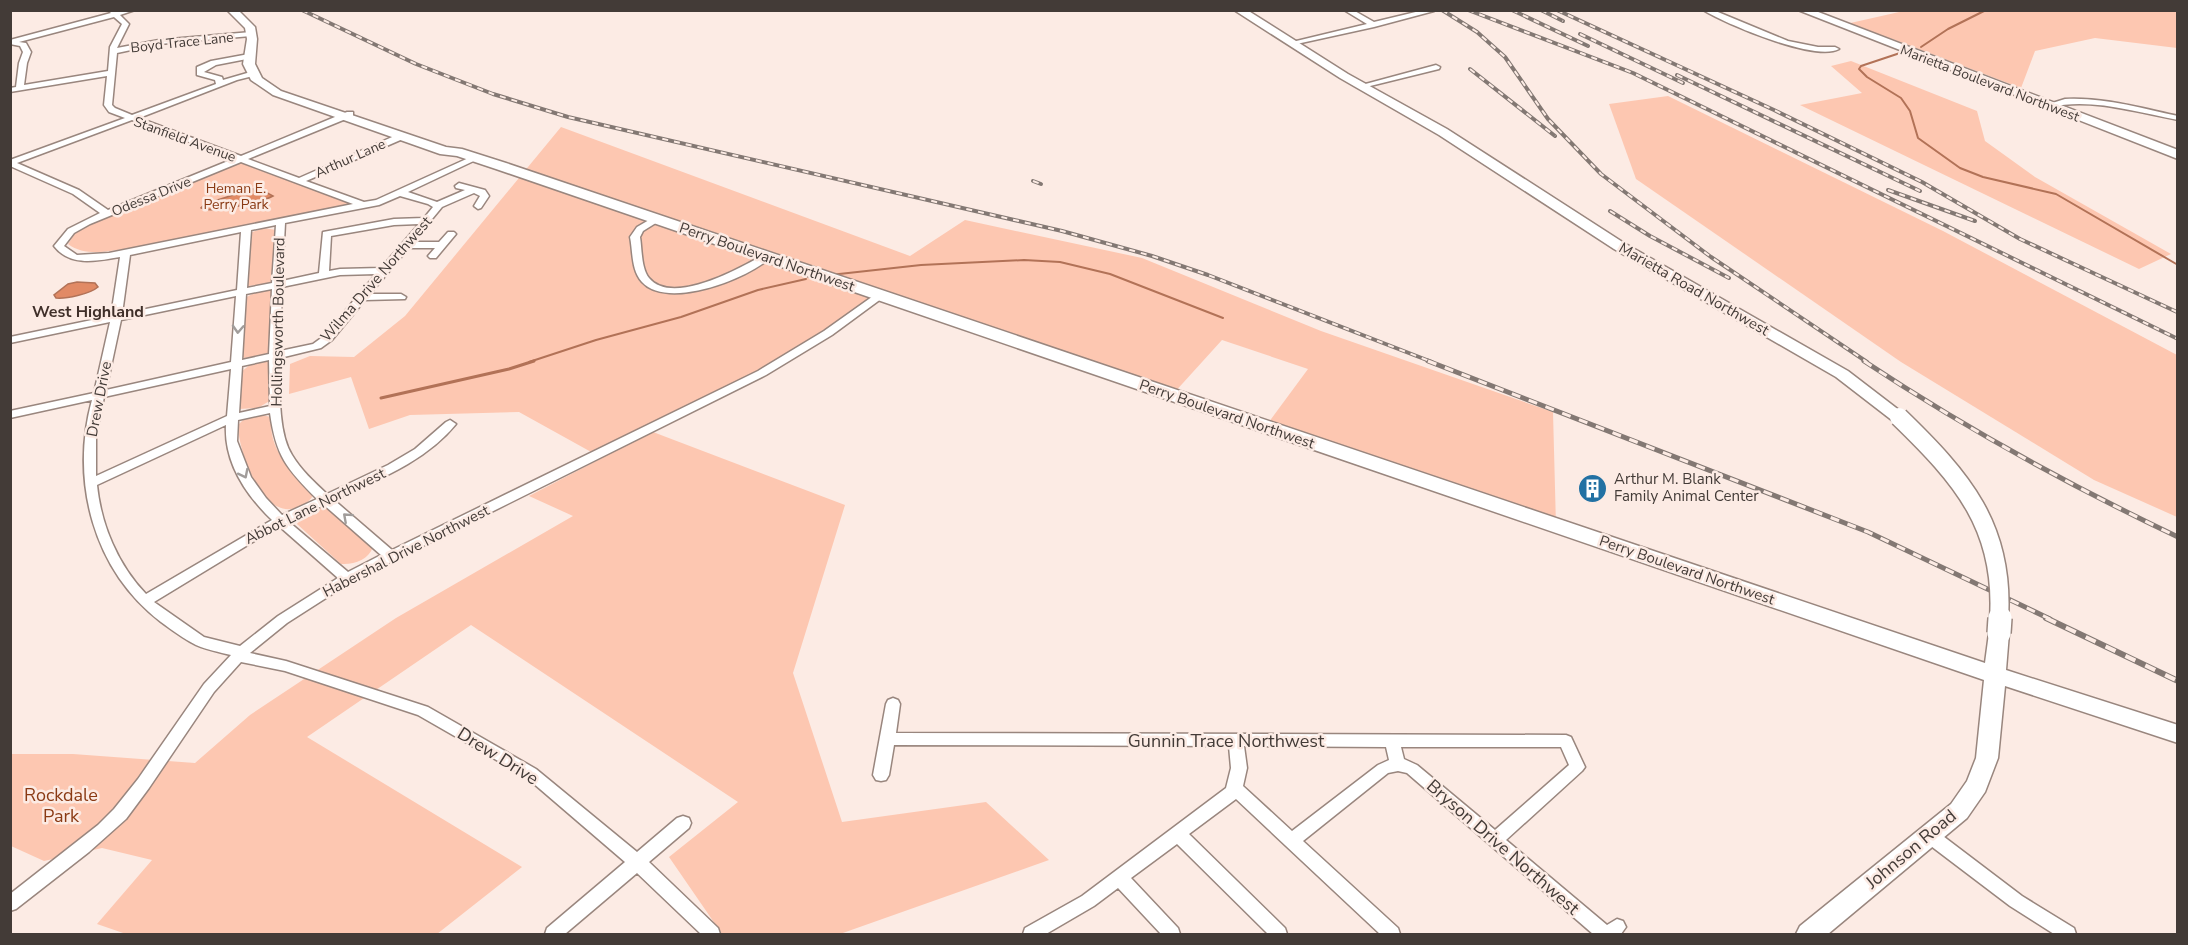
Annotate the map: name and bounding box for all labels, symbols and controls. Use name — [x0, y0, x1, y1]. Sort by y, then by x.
street label: Boyd Trace Lane — [130, 28, 235, 57]
street label: Marietta Boulevard Northwest — [1898, 40, 2082, 126]
street label: Stanfield Avenue — [131, 112, 239, 167]
street label: Arthur Lane — [312, 134, 388, 182]
street label: Odessa Drive — [109, 172, 194, 221]
park label: Heman E. Perry Park — [203, 179, 270, 214]
street label: Wilma Drive Northwest — [316, 211, 437, 346]
street label: Perry Boulevard Northwest — [677, 218, 858, 297]
street label: Hollingsworth Boulevard — [267, 237, 289, 407]
street label: Marietta Road Northwest — [1615, 238, 1773, 341]
district label: West Highland — [32, 301, 144, 323]
one-way arrow — [232, 325, 245, 334]
street label: Drew Drive — [82, 360, 116, 438]
street label: Perry Boulevard Northwest — [1137, 375, 1318, 454]
street label: Abbot Lane Northwest — [241, 463, 389, 549]
one-way arrow — [237, 468, 248, 479]
place label: Arthur M. Blank Family Animal Center — [1614, 469, 1759, 506]
building icon: Arthur M. Blank Family Animal Center — [1577, 472, 1609, 504]
street label: Habershal Drive Northwest — [319, 500, 493, 602]
one-way arrow — [343, 513, 354, 524]
street label: Perry Boulevard Northwest — [1597, 531, 1778, 610]
street label: Drew Drive — [453, 722, 543, 790]
street label: Gunnin Trace Northwest — [1128, 729, 1325, 753]
street label: Bryson Drive Northwest — [1421, 774, 1585, 921]
park label: Rockdale Park — [24, 783, 98, 828]
street label: Johnson Road — [1860, 804, 1961, 895]

